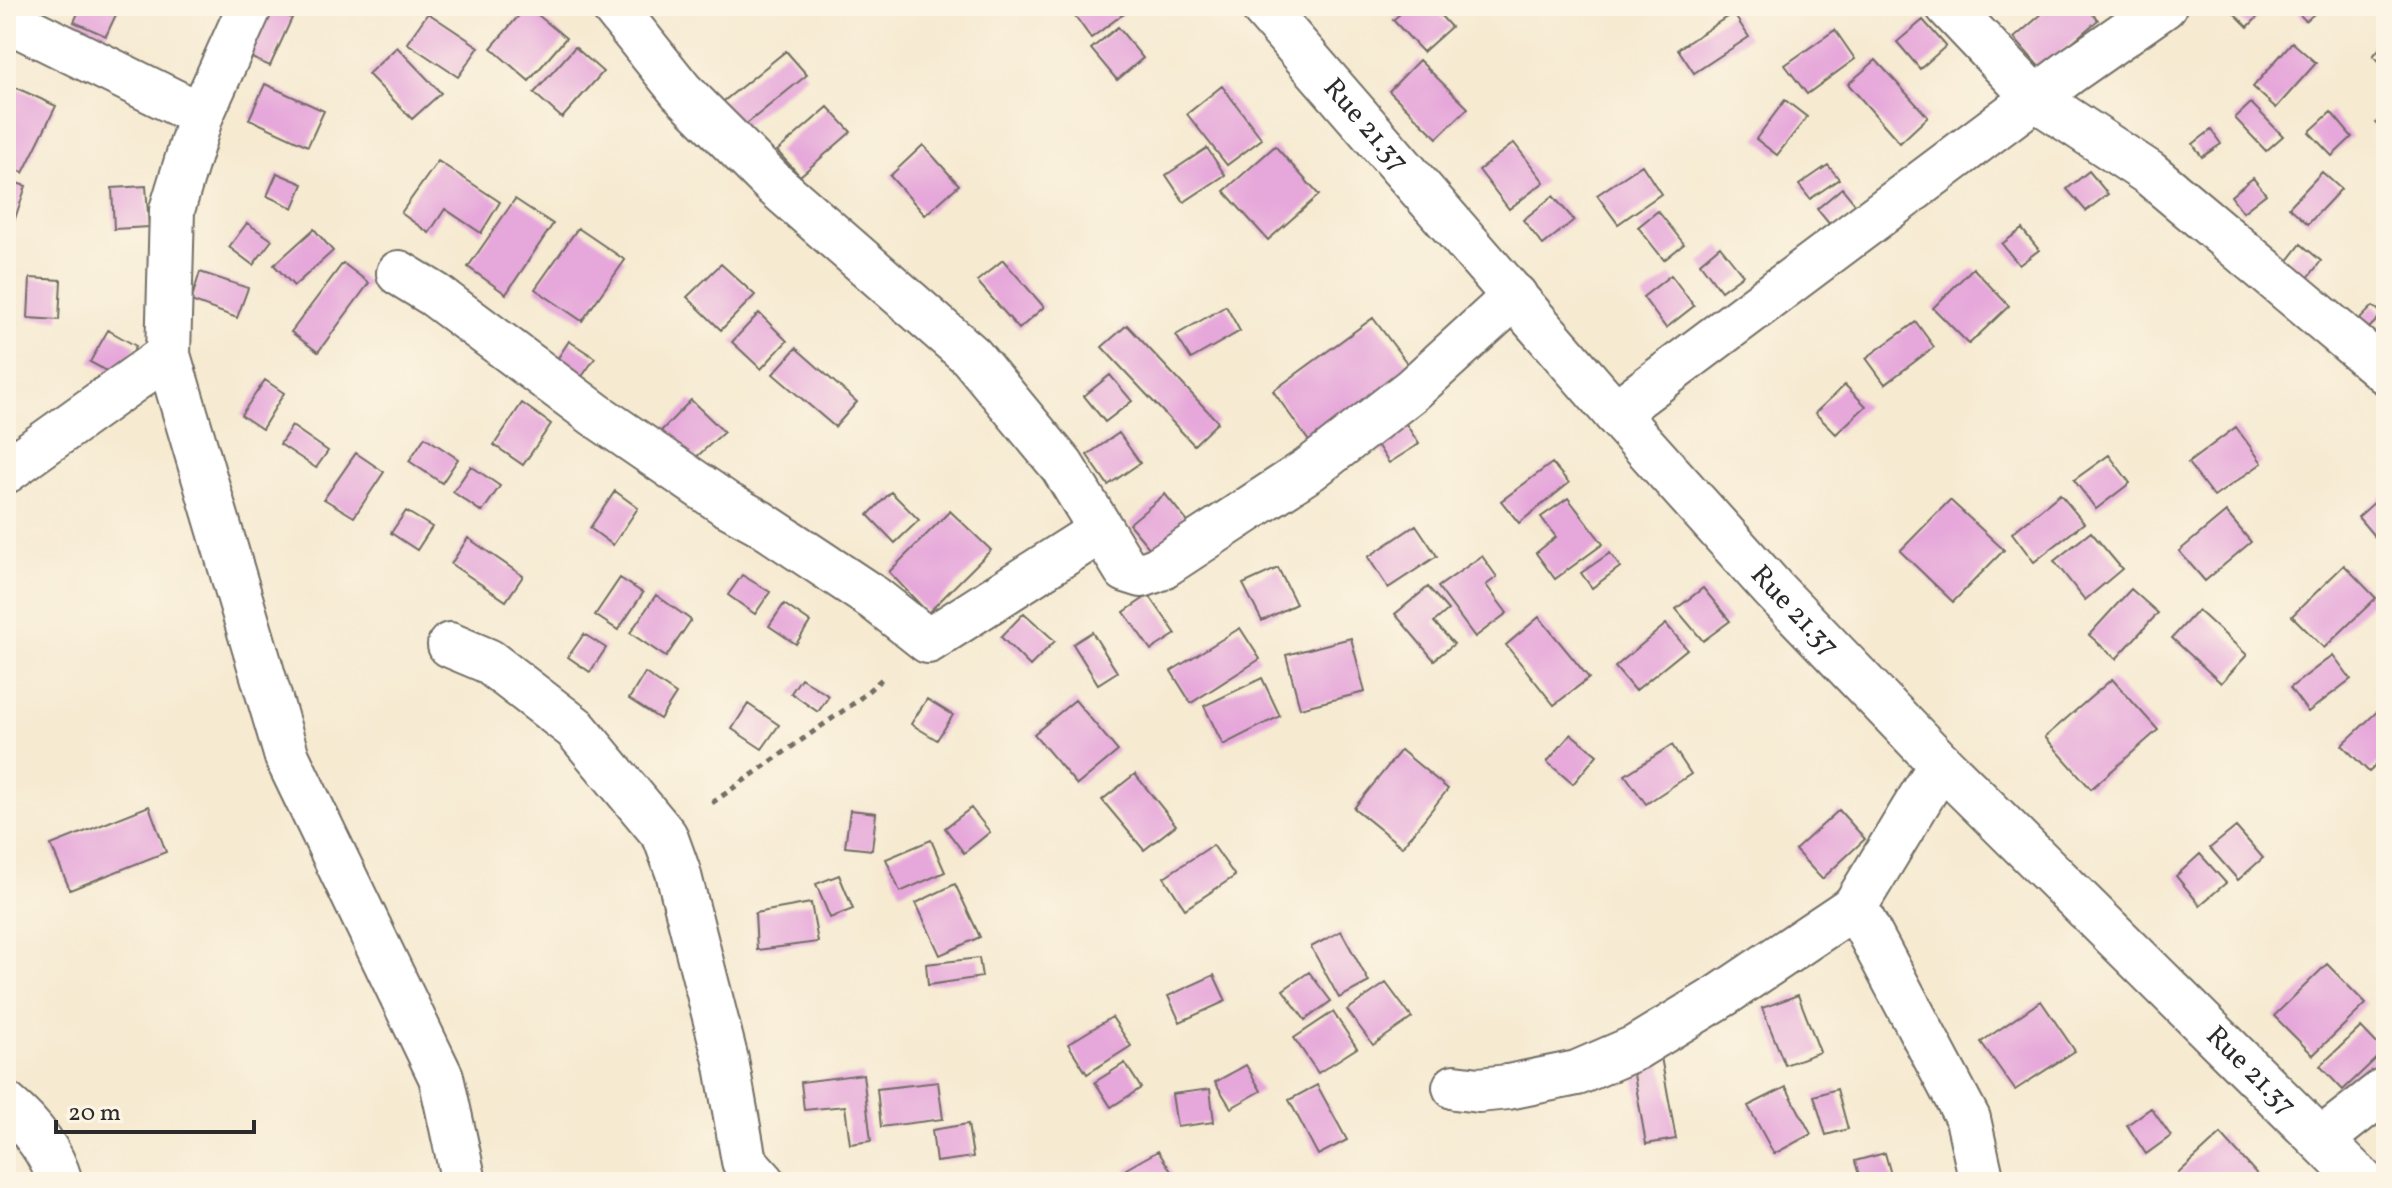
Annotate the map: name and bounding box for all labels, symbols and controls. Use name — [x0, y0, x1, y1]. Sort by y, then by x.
street label: Rue 21.37 — [1314, 70, 1417, 181]
street label: Rue 21.37 — [1741, 557, 1848, 666]
street label: Rue 21.37 — [2197, 1017, 2305, 1125]
scale bar — [56, 1084, 254, 1134]
text: 20 m — [68, 1097, 121, 1131]

